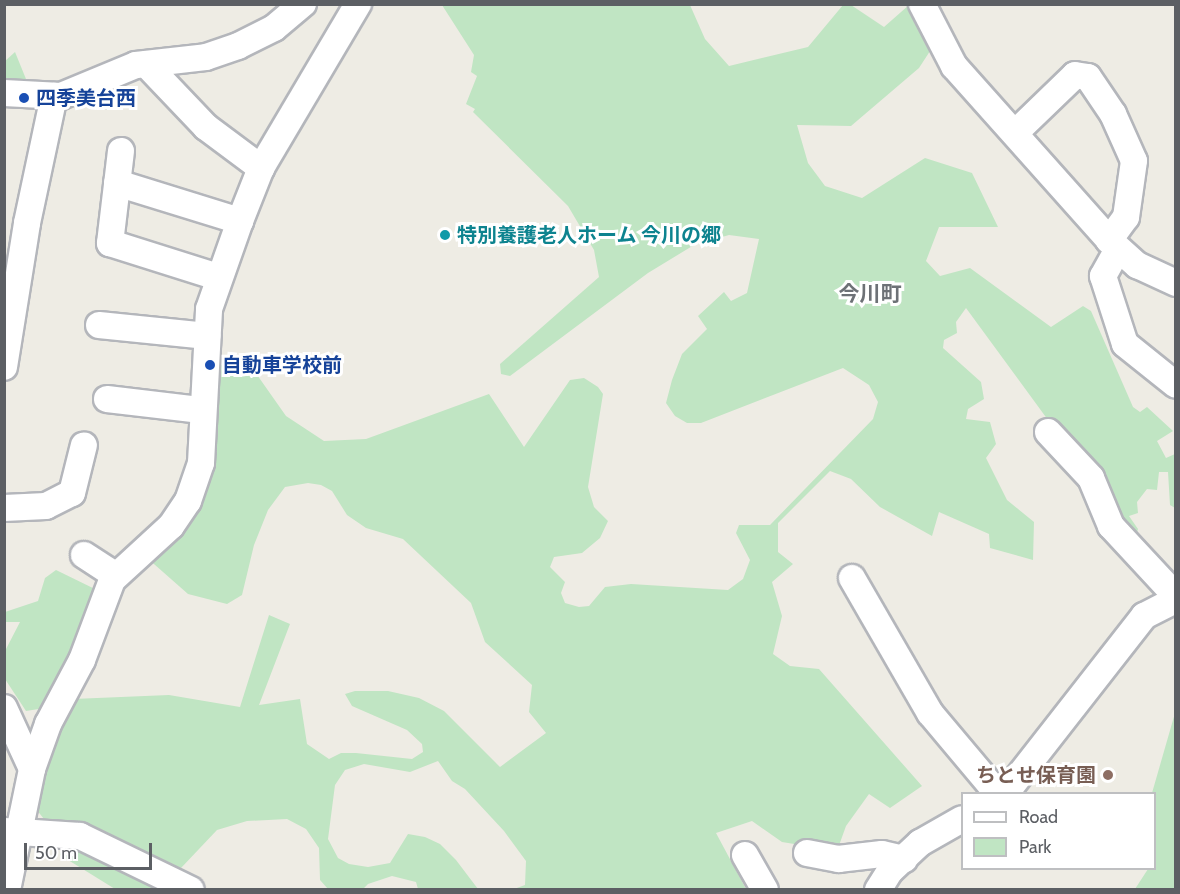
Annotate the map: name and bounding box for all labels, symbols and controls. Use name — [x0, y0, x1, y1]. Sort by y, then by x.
place label: 四季美台西 — [36, 86, 136, 110]
marker: 四季美台西 — [17, 91, 31, 105]
place label: 特別養護老人ホーム 今川の郷 — [457, 223, 721, 247]
marker: 特別養護老人ホーム 今川の郷 — [438, 228, 452, 242]
district label: 今川町 — [839, 281, 901, 307]
place label: 自動車学校前 — [222, 353, 342, 377]
marker: 自動車学校前 — [203, 358, 217, 372]
place label: ちとせ保育園 — [976, 763, 1096, 787]
marker: ちとせ保育園 — [1101, 768, 1115, 782]
legend — [961, 792, 1156, 870]
text: Road — [1019, 806, 1058, 828]
scale bar — [27, 831, 154, 869]
text: Park — [1019, 836, 1051, 858]
text: 50 m — [35, 842, 77, 864]

